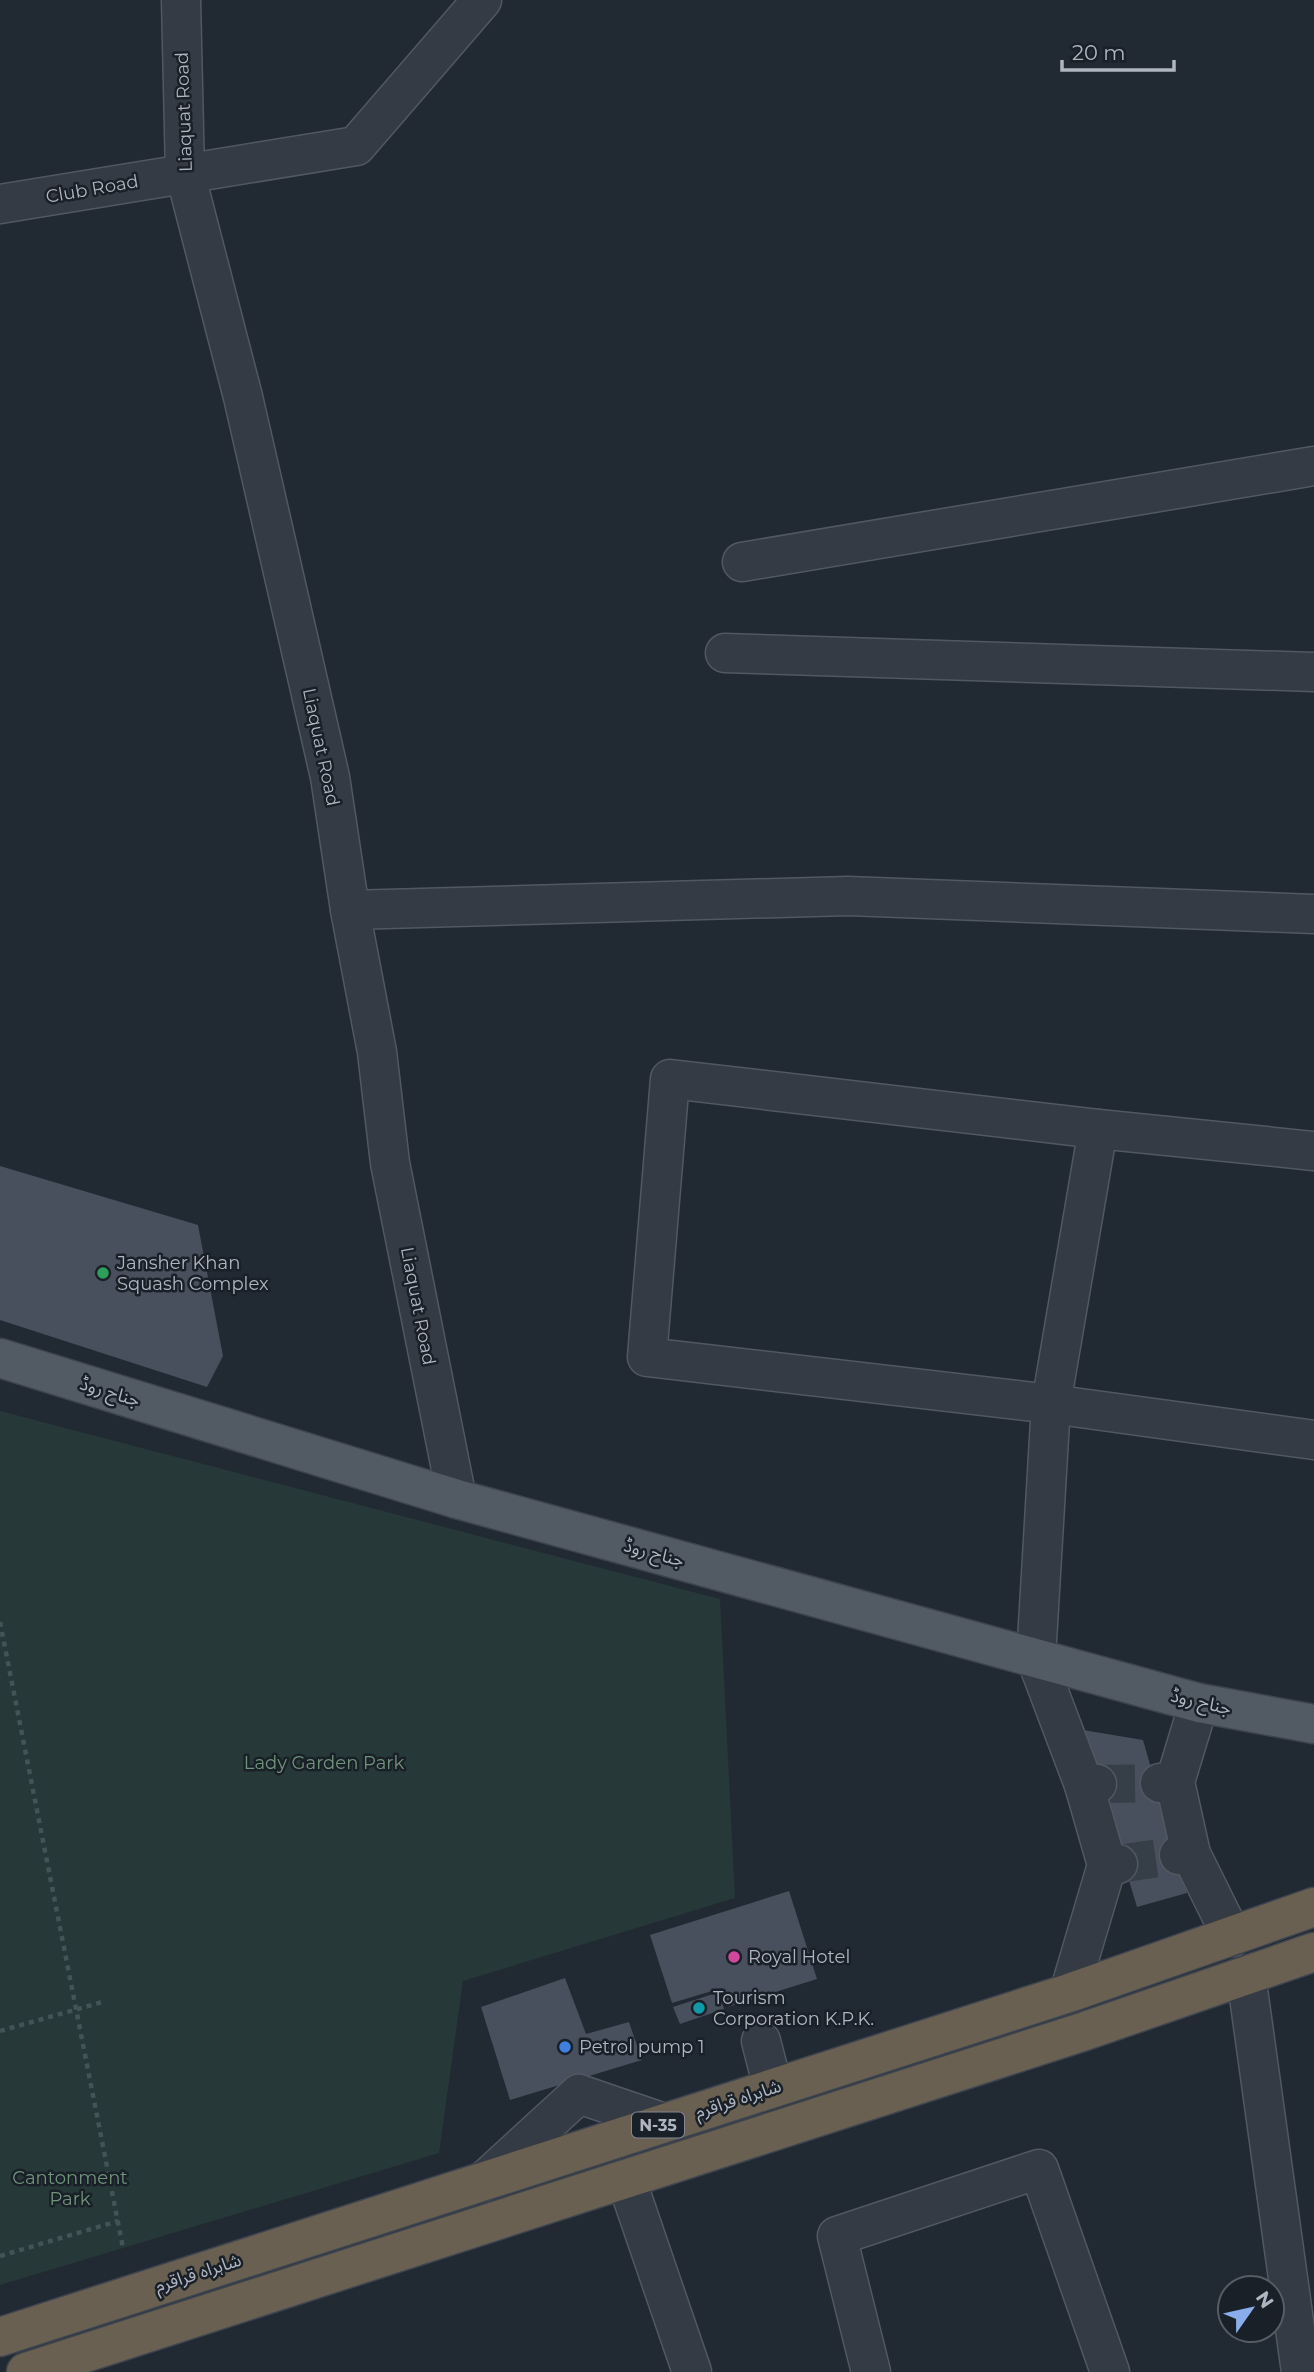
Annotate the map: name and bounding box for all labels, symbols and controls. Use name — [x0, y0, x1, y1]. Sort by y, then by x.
scale bar — [1062, 28, 1174, 72]
text: 20 m — [1072, 40, 1126, 65]
street label: Liaquat Road — [171, 52, 197, 172]
street label: Club Road — [44, 170, 140, 208]
street label: Liaquat Road — [298, 686, 344, 808]
street label: Liaquat Road — [396, 1245, 440, 1367]
place label: Jansher Khan Squash Complex — [116, 1252, 269, 1295]
marker: Jansher Khan Squash Complex — [95, 1265, 111, 1281]
street label: جناح روڈ — [77, 1372, 143, 1413]
street label: جناح روڈ — [621, 1534, 687, 1574]
street label: جناح روڈ — [1168, 1684, 1233, 1722]
park label: Lady Garden Park — [244, 1752, 404, 1774]
place label: Royal Hotel — [748, 1946, 850, 1968]
marker: Royal Hotel — [726, 1949, 742, 1965]
place label: Tourism Corporation K.P.K. — [713, 1987, 874, 2030]
marker: Tourism Corporation K.P.K. — [691, 2000, 707, 2016]
place label: Petrol pump 1 — [579, 2036, 705, 2058]
marker: Petrol pump 1 — [557, 2039, 573, 2055]
street label: شاہراہ قراقرم — [692, 2075, 785, 2126]
road number: N-35 — [632, 2112, 684, 2138]
park label: Cantonment Park — [12, 2167, 128, 2210]
street label: شاہراہ قراقرم — [152, 2249, 245, 2300]
north arrow — [1216, 2274, 1286, 2344]
text: N — [1251, 2287, 1279, 2313]

